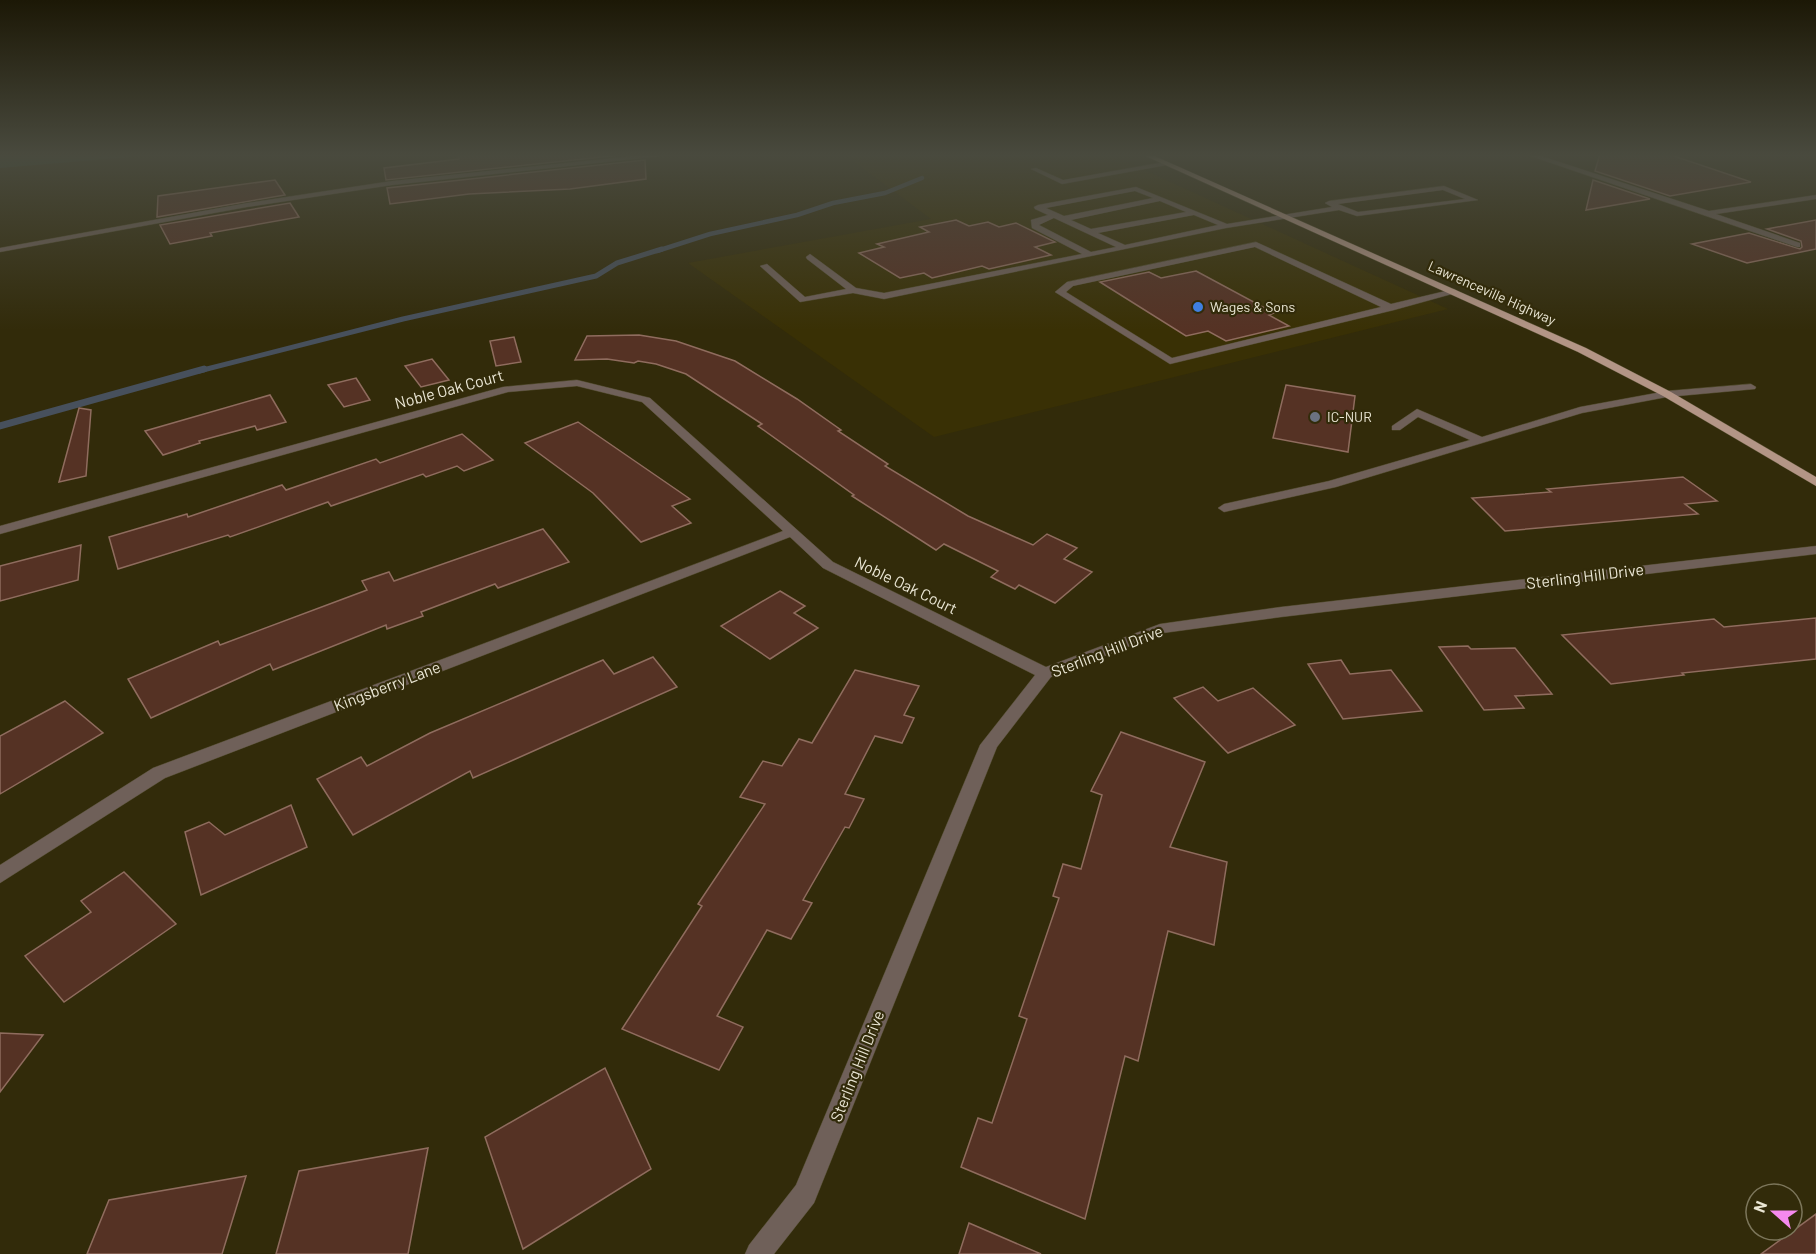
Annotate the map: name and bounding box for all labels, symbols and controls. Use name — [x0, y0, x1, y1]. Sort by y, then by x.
street label: Lawrenceville Highway — [1426, 257, 1559, 329]
place label: Wages & Sons — [1210, 298, 1295, 315]
marker: Wages & Sons — [1191, 300, 1205, 314]
street label: Noble Oak Court — [392, 365, 505, 412]
place label: IC-NUR — [1327, 408, 1372, 425]
marker: IC-NUR — [1308, 410, 1322, 424]
street label: Noble Oak Court — [852, 552, 961, 618]
street label: Sterling Hill Drive — [1525, 559, 1645, 592]
street label: Sterling Hill Drive — [1048, 620, 1165, 681]
street label: Kingsberry Lane — [331, 656, 443, 715]
street label: Sterling Hill Drive — [826, 1007, 887, 1124]
north arrow — [1744, 1182, 1804, 1242]
text: N — [1749, 1198, 1770, 1215]

